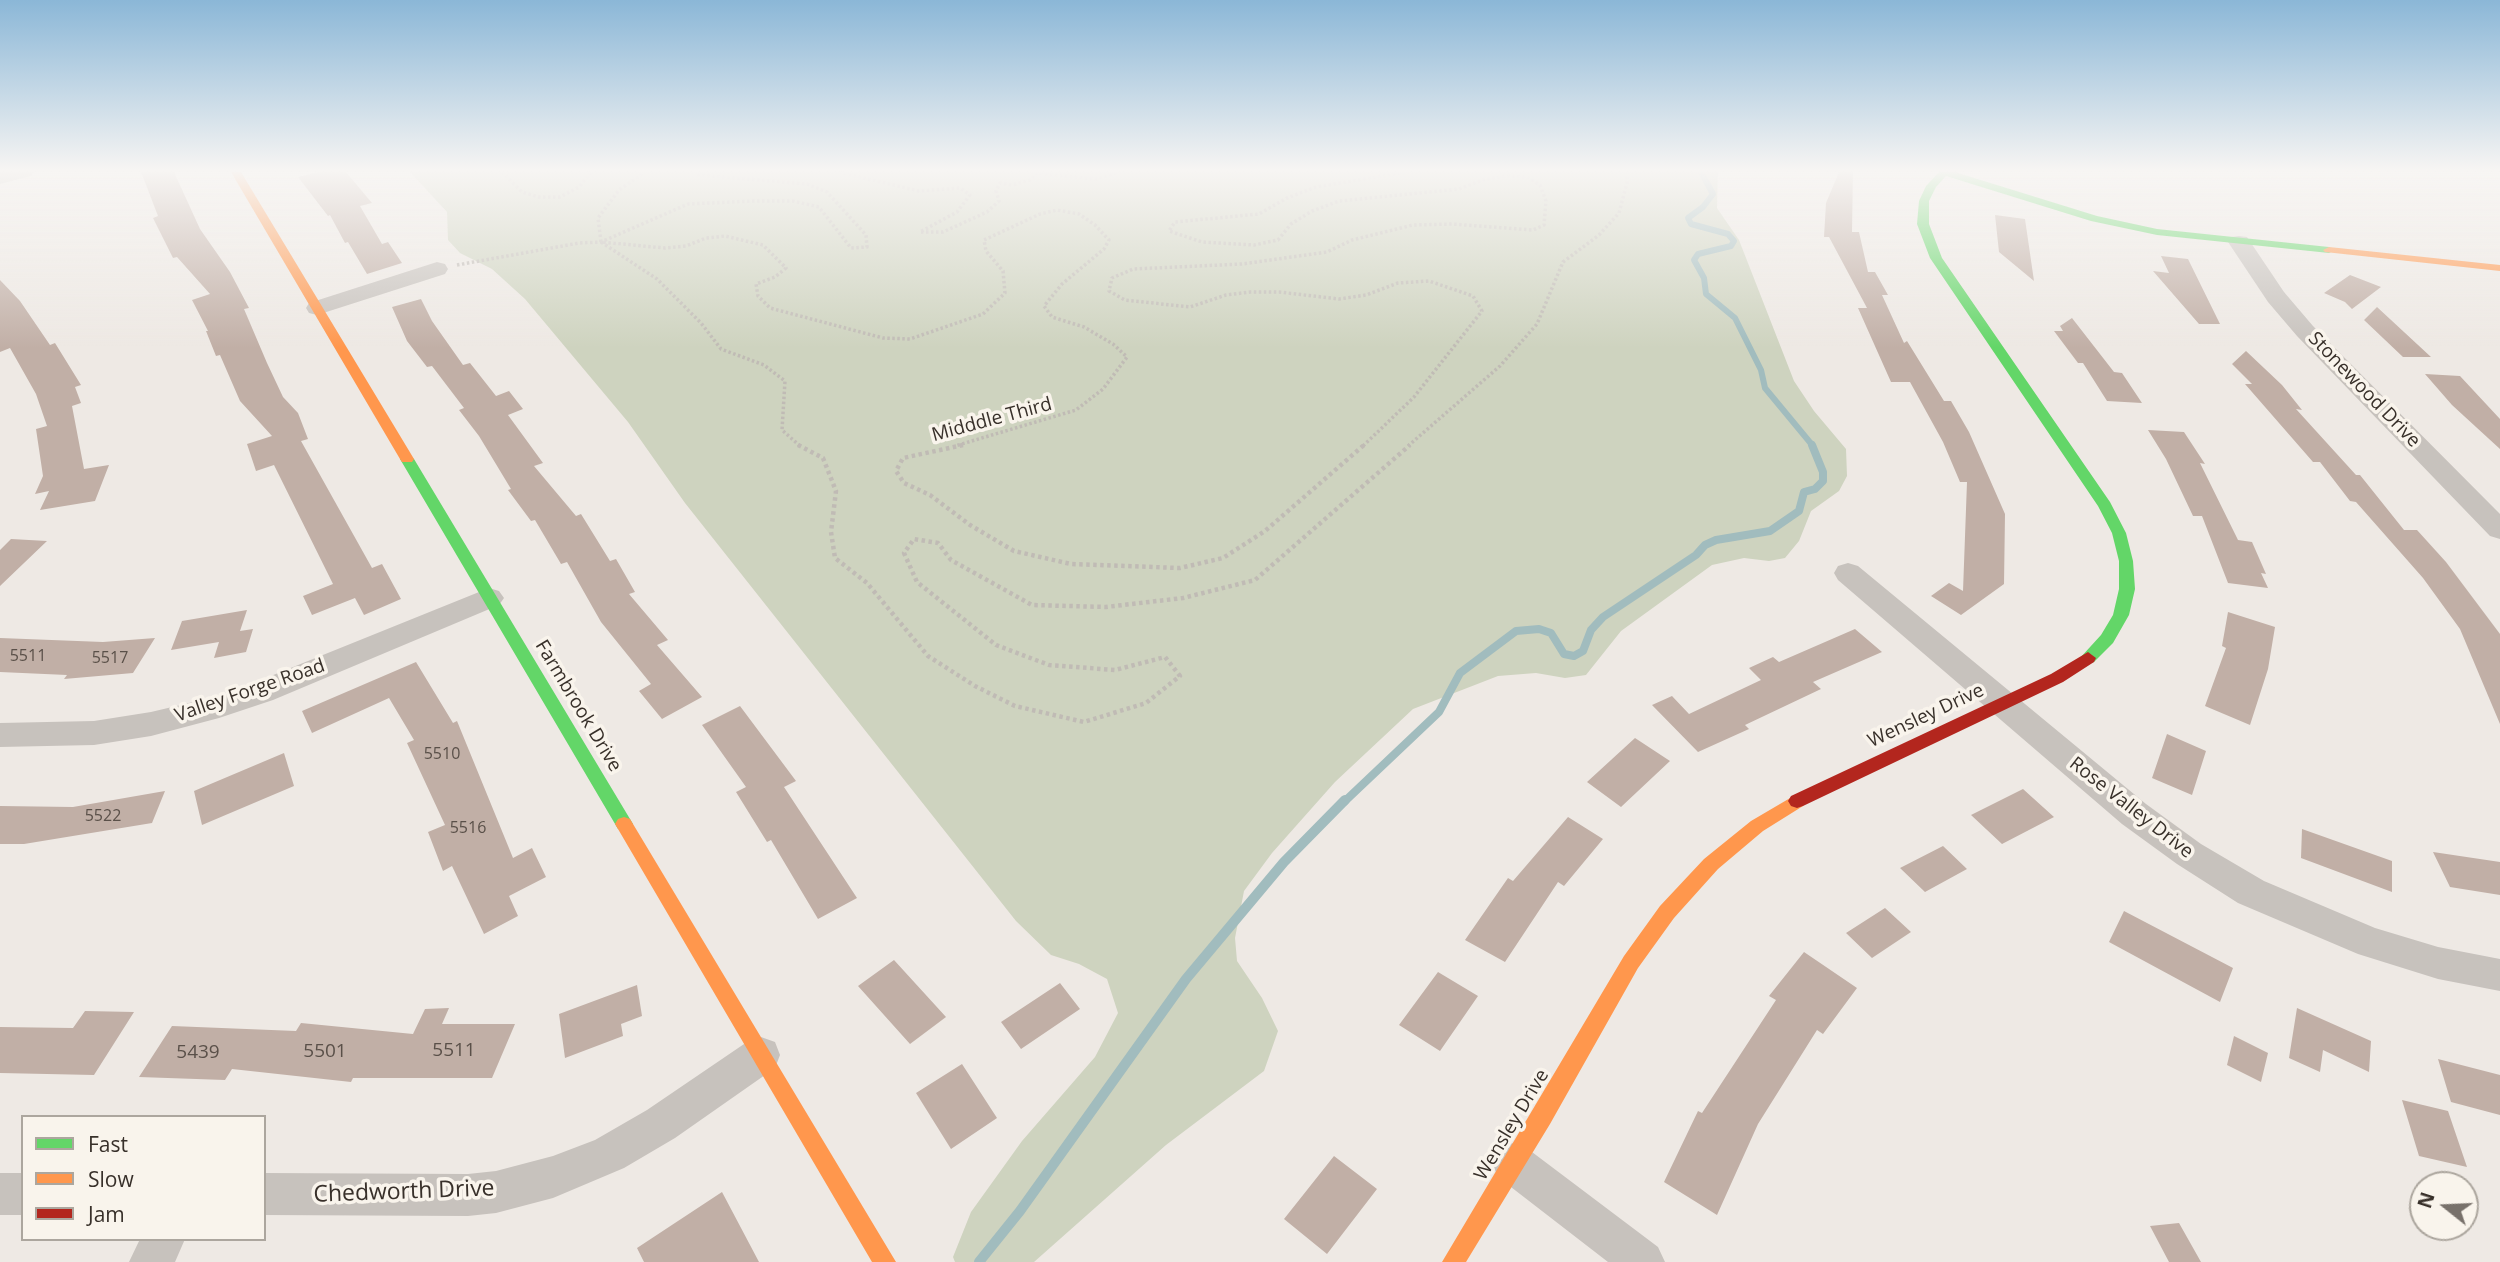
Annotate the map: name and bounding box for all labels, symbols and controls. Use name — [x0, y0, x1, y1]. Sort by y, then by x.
street label: Stonewood Drive — [2303, 328, 2425, 452]
street label: Midddle Third — [929, 393, 1055, 447]
street label: Farmbrook Drive — [530, 636, 626, 776]
house number: 5511 — [10, 646, 46, 666]
house number: 5517 — [92, 648, 128, 668]
street label: Valley Forge Road — [172, 655, 328, 727]
street label: Wensley Drive — [1864, 679, 1988, 753]
house number: 5510 — [424, 744, 460, 764]
street label: Rose Valley Drive — [2065, 753, 2197, 863]
house number: 5522 — [85, 806, 121, 826]
house number: 5516 — [450, 818, 486, 838]
house number: 5511 — [432, 1040, 476, 1062]
house number: 5501 — [303, 1041, 347, 1063]
house number: 5439 — [176, 1042, 220, 1064]
street label: Wensley Drive — [1470, 1065, 1554, 1185]
legend — [21, 1115, 266, 1241]
text: Fast — [88, 1130, 128, 1158]
text: Slow — [88, 1165, 134, 1193]
north arrow — [2409, 1171, 2479, 1241]
street label: Chedworth Drive — [313, 1175, 495, 1209]
text: N — [2411, 1189, 2441, 1212]
text: Jam — [88, 1200, 125, 1228]

